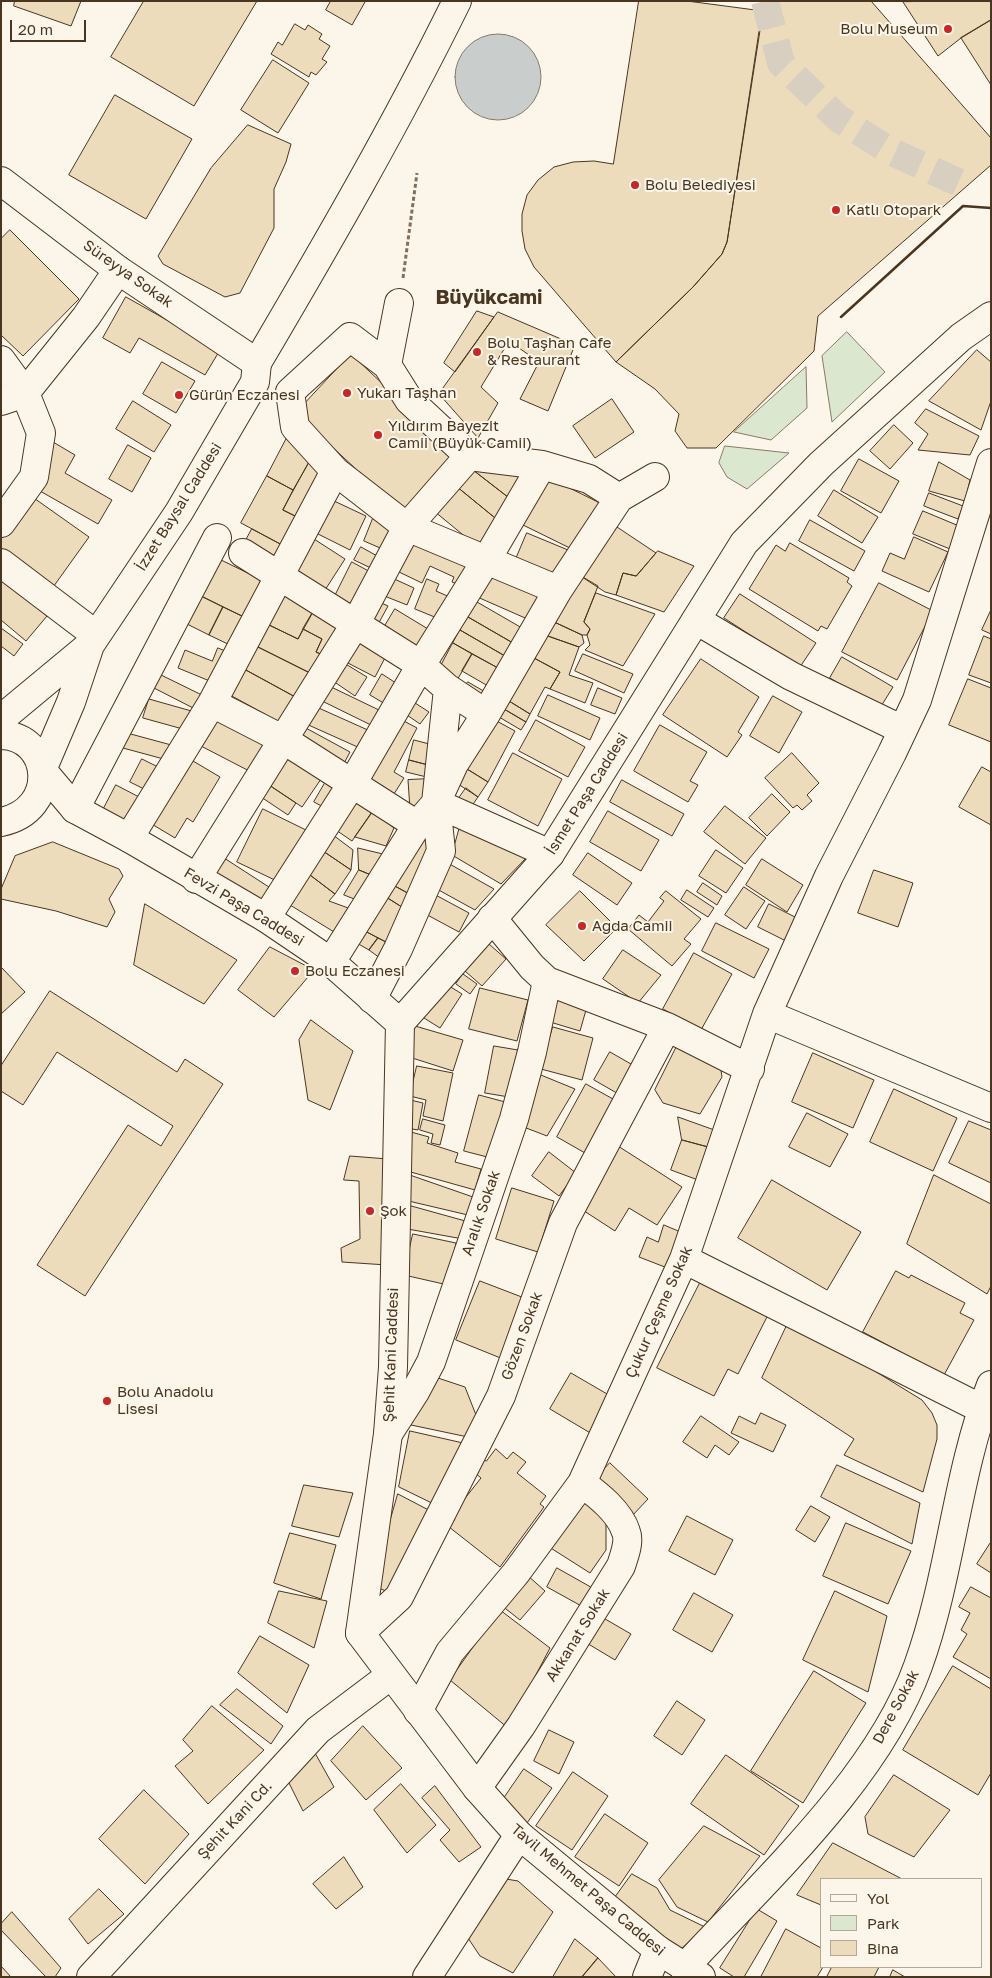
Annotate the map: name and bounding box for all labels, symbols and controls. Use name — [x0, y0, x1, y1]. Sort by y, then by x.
scale bar — [12, 10, 89, 42]
text: 20 m — [18, 20, 53, 38]
place label: Bolu Museum — [840, 20, 938, 38]
marker: Bolu Museum — [942, 23, 954, 35]
place label: Bolu Belediyesi — [645, 176, 756, 194]
marker: Bolu Belediyesi — [629, 179, 641, 191]
place label: Katlı Otopark — [846, 201, 941, 219]
marker: Katlı Otopark — [830, 204, 842, 216]
street label: Süreyya Sokak — [80, 236, 176, 312]
district label: Büyükcami — [435, 286, 543, 310]
place label: Bolu Taşhan Cafe & Restaurant — [487, 334, 611, 369]
marker: Bolu Taşhan Cafe & Restaurant — [471, 346, 483, 358]
place label: Yukarı Taşhan — [357, 384, 456, 402]
place label: Gürün Eczanesi — [189, 386, 300, 404]
marker: Yukarı Taşhan — [341, 387, 353, 399]
marker: Gürün Eczanesi — [173, 389, 185, 401]
place label: Yıldırım Bayezit Camii (Büyük Camii) — [388, 417, 532, 452]
marker: Yıldırım Bayezit Camii (Büyük Camii) — [372, 429, 384, 441]
street label: İzzet Baysal Caddesi — [132, 439, 226, 575]
street label: İsmet Paşa Caddesi — [542, 730, 632, 858]
street label: Fevzi Paşa Caddesi — [181, 864, 307, 950]
place label: Ağda Camii — [592, 917, 673, 935]
marker: Ağda Camii — [576, 920, 588, 932]
place label: Bolu Eczanesi — [305, 962, 405, 980]
marker: Bolu Eczanesi — [289, 965, 301, 977]
street label: Aralık Sokak — [458, 1168, 504, 1258]
place label: Şok — [380, 1202, 407, 1220]
marker: Şok — [364, 1205, 376, 1217]
street label: Çukur Çeşme Sokak — [622, 1243, 696, 1381]
street label: Şehit Kani Caddesi — [380, 1287, 402, 1423]
street label: Gözen Sokak — [498, 1289, 546, 1383]
place label: Bolu Anadolu Lisesi — [117, 1383, 214, 1418]
marker: Bolu Anadolu Lisesi — [101, 1395, 113, 1407]
street label: Akkanat Sokak — [542, 1585, 614, 1685]
street label: Dere Sokak — [869, 1667, 923, 1747]
street label: Şehit Kani Cd. — [194, 1777, 276, 1863]
street label: Tavil Mehmet Paşa Caddesi — [507, 1820, 669, 1960]
legend — [820, 1878, 982, 1968]
text: Yol — [867, 1889, 889, 1907]
text: Park — [867, 1914, 899, 1932]
text: Bina — [867, 1939, 899, 1957]

